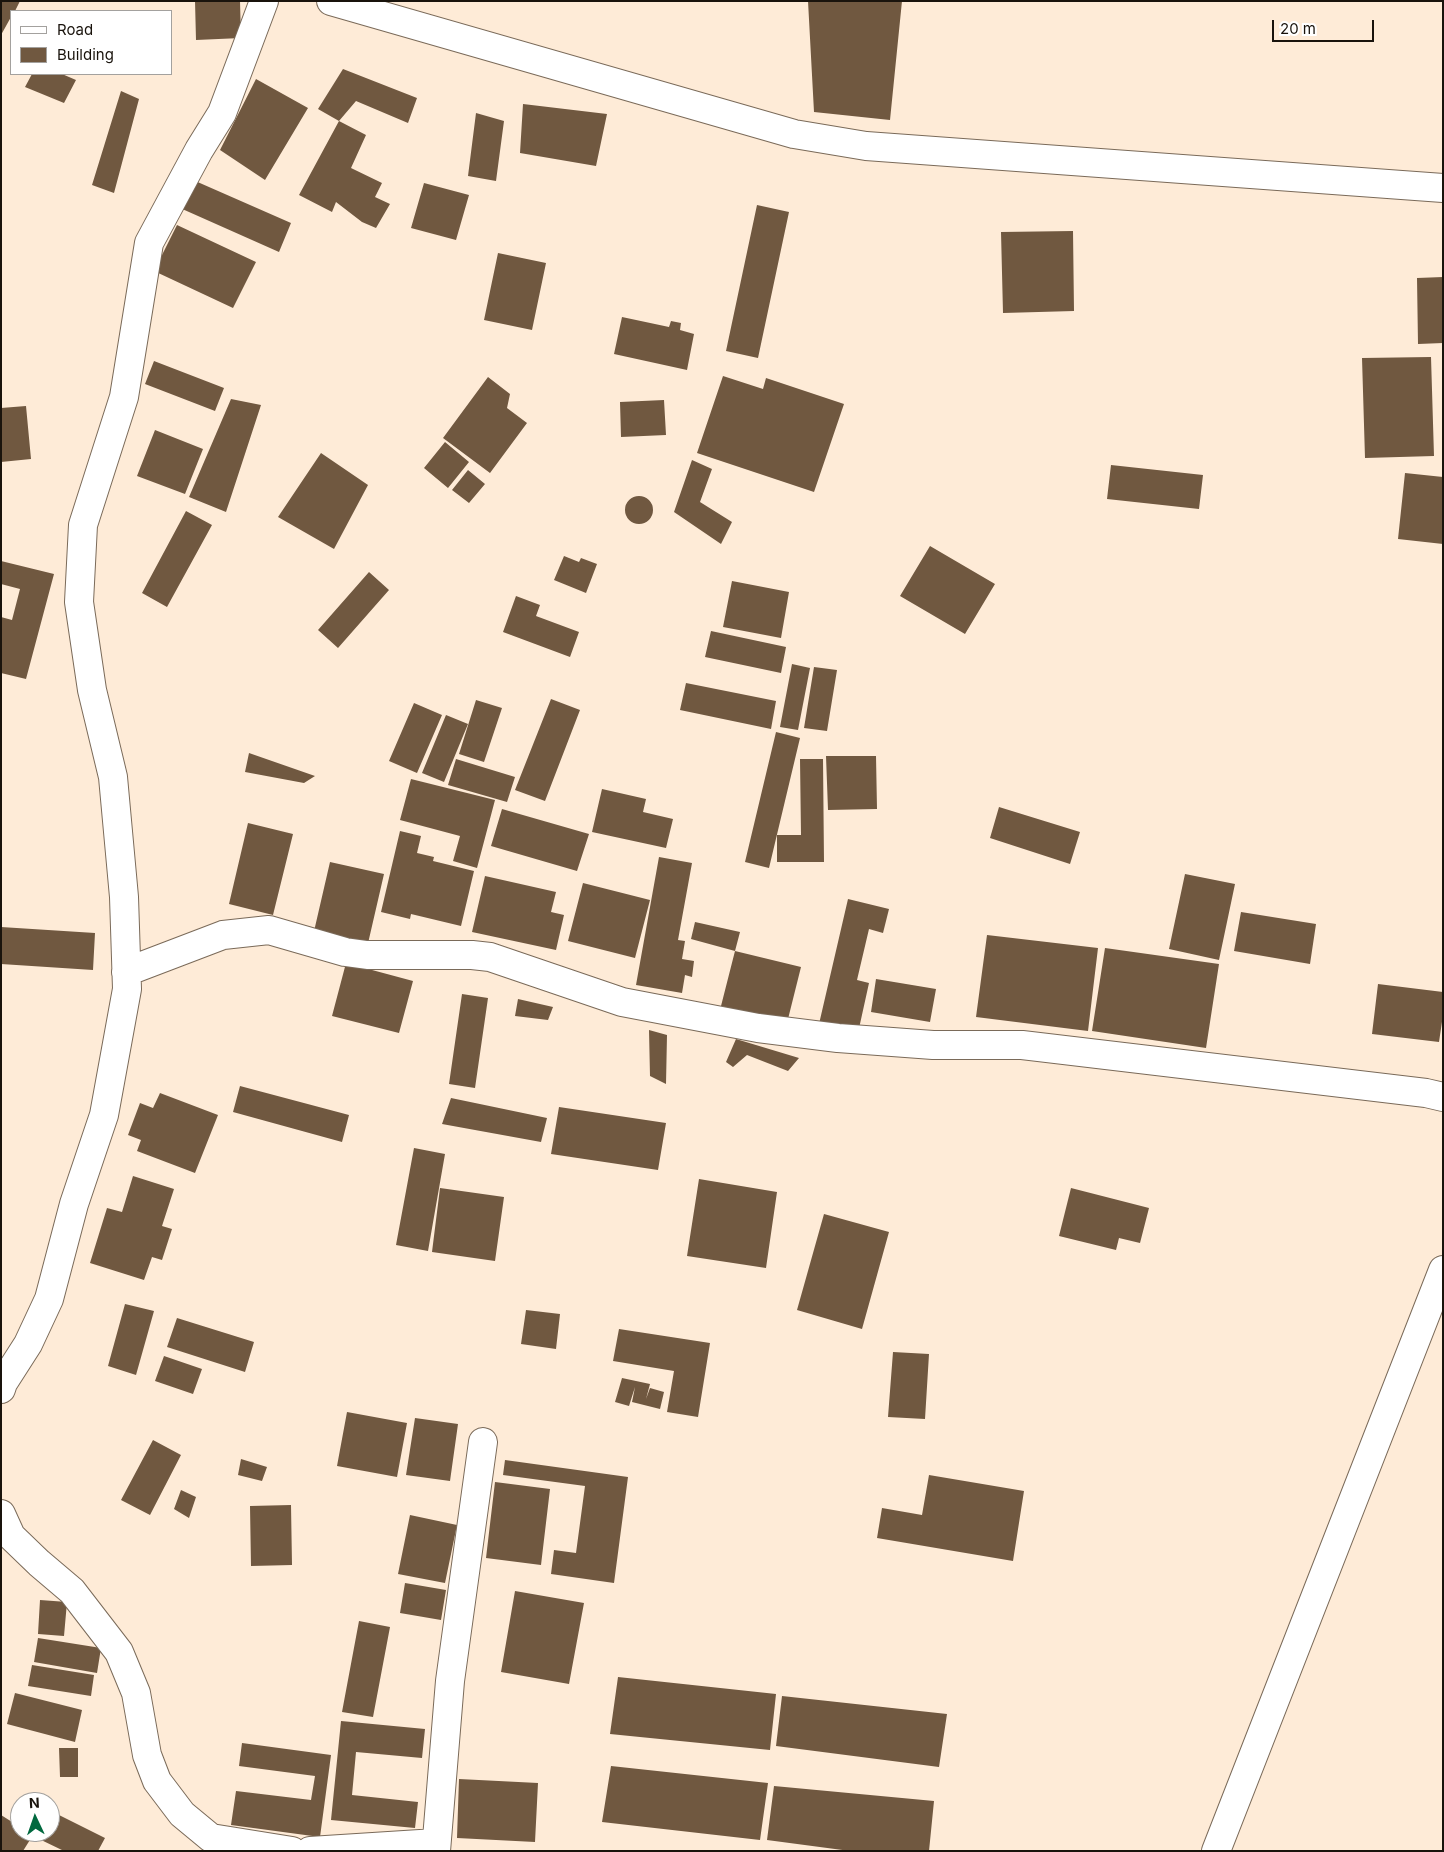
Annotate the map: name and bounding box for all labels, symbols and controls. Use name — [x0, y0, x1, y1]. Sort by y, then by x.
legend — [10, 10, 172, 75]
scale bar — [1274, 10, 1376, 42]
text: 20 m — [1280, 19, 1316, 38]
text: Road — [57, 20, 93, 39]
text: Building — [57, 45, 114, 64]
north arrow — [10, 1792, 60, 1842]
text: N — [28, 1794, 40, 1811]

